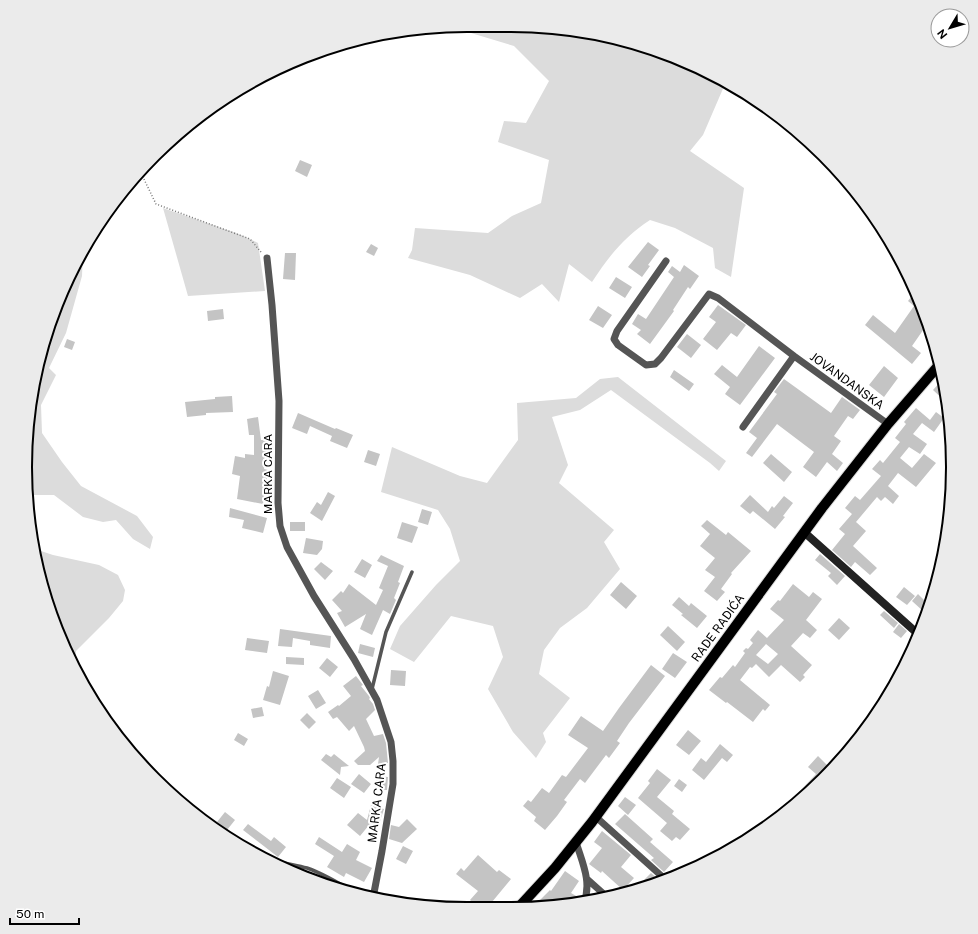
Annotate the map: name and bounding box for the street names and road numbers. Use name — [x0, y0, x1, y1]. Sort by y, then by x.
street label: JOVANDANSKA — [807, 349, 887, 413]
street label: MARKA CARA — [261, 433, 275, 514]
street label: RADE RADIĆA — [689, 591, 748, 665]
street label: MARKA CARA — [365, 762, 389, 844]

